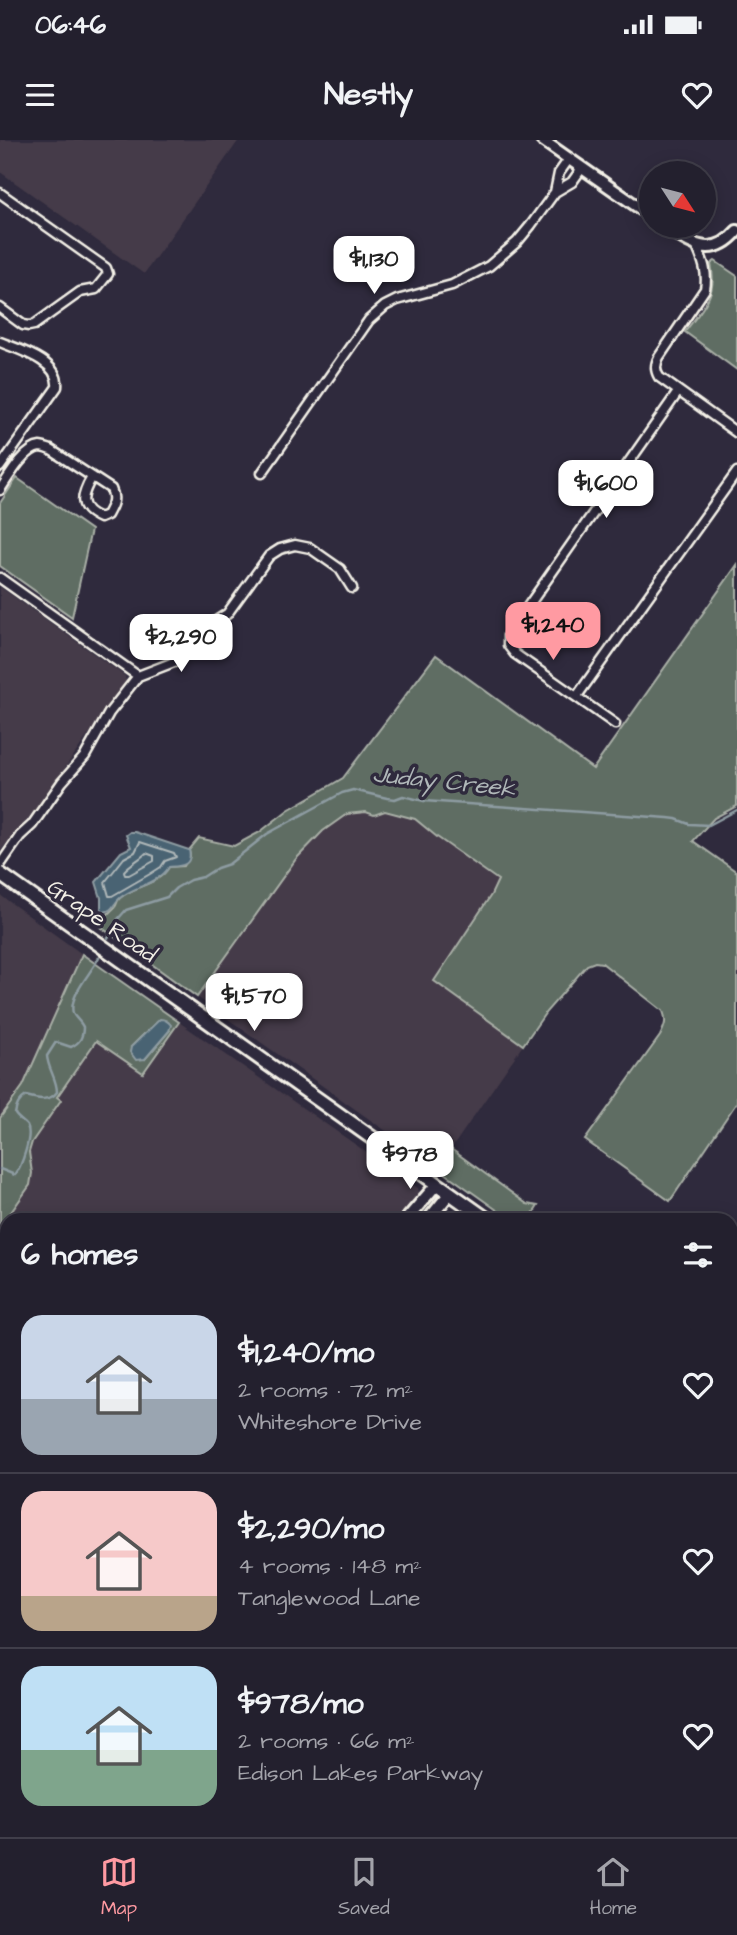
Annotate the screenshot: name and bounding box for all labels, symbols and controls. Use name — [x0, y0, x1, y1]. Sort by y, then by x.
text: 06:46 — [35, 7, 106, 43]
text: Nestly — [324, 72, 413, 117]
icon: menu — [21, 76, 59, 114]
icon: heart — [678, 76, 716, 114]
north arrow — [639, 161, 716, 238]
map controls — [639, 161, 716, 238]
pin: $1,130 — [317, 236, 431, 296]
text: $1,130 — [350, 243, 399, 275]
pin: $1,600 — [549, 460, 663, 520]
text: $1,600 — [574, 467, 638, 499]
pin: $1,240 — [496, 602, 610, 662]
text: $1,240 — [521, 609, 585, 641]
pin: $2,290 — [124, 615, 238, 674]
text: $2,290 — [146, 621, 216, 653]
water label: Juday Creek — [371, 758, 518, 807]
street label: Grape Road — [41, 871, 164, 971]
pin: $1,570 — [197, 974, 311, 1033]
text: $1,570 — [222, 980, 286, 1012]
pin: $978 — [369, 1132, 451, 1191]
text: $978 — [383, 1138, 437, 1170]
text: 6 homes — [21, 1234, 138, 1276]
icon: filters — [679, 1236, 717, 1274]
text: $1,240/mo — [238, 1332, 374, 1374]
icon: home — [77, 1343, 161, 1427]
icon: heart — [679, 1366, 717, 1404]
text: 2 rooms · 72 m² — [238, 1374, 413, 1406]
text: Whiteshore Drive — [238, 1406, 422, 1438]
text: $2,290/mo — [238, 1508, 384, 1550]
icon: home — [77, 1519, 161, 1603]
icon: heart — [679, 1542, 717, 1580]
text: 4 rooms · 148 m² — [238, 1550, 422, 1582]
text: Tanglewood Lane — [238, 1582, 421, 1614]
text: $978/mo — [238, 1683, 364, 1725]
icon: home — [77, 1694, 161, 1778]
icon: heart — [679, 1717, 717, 1755]
text: 2 rooms · 66 m² — [238, 1725, 415, 1757]
text: Edison Lakes Parkway — [238, 1757, 483, 1789]
tab: Map — [100, 1853, 138, 1922]
tab: Saved — [338, 1853, 390, 1922]
tab: Home — [590, 1853, 637, 1922]

